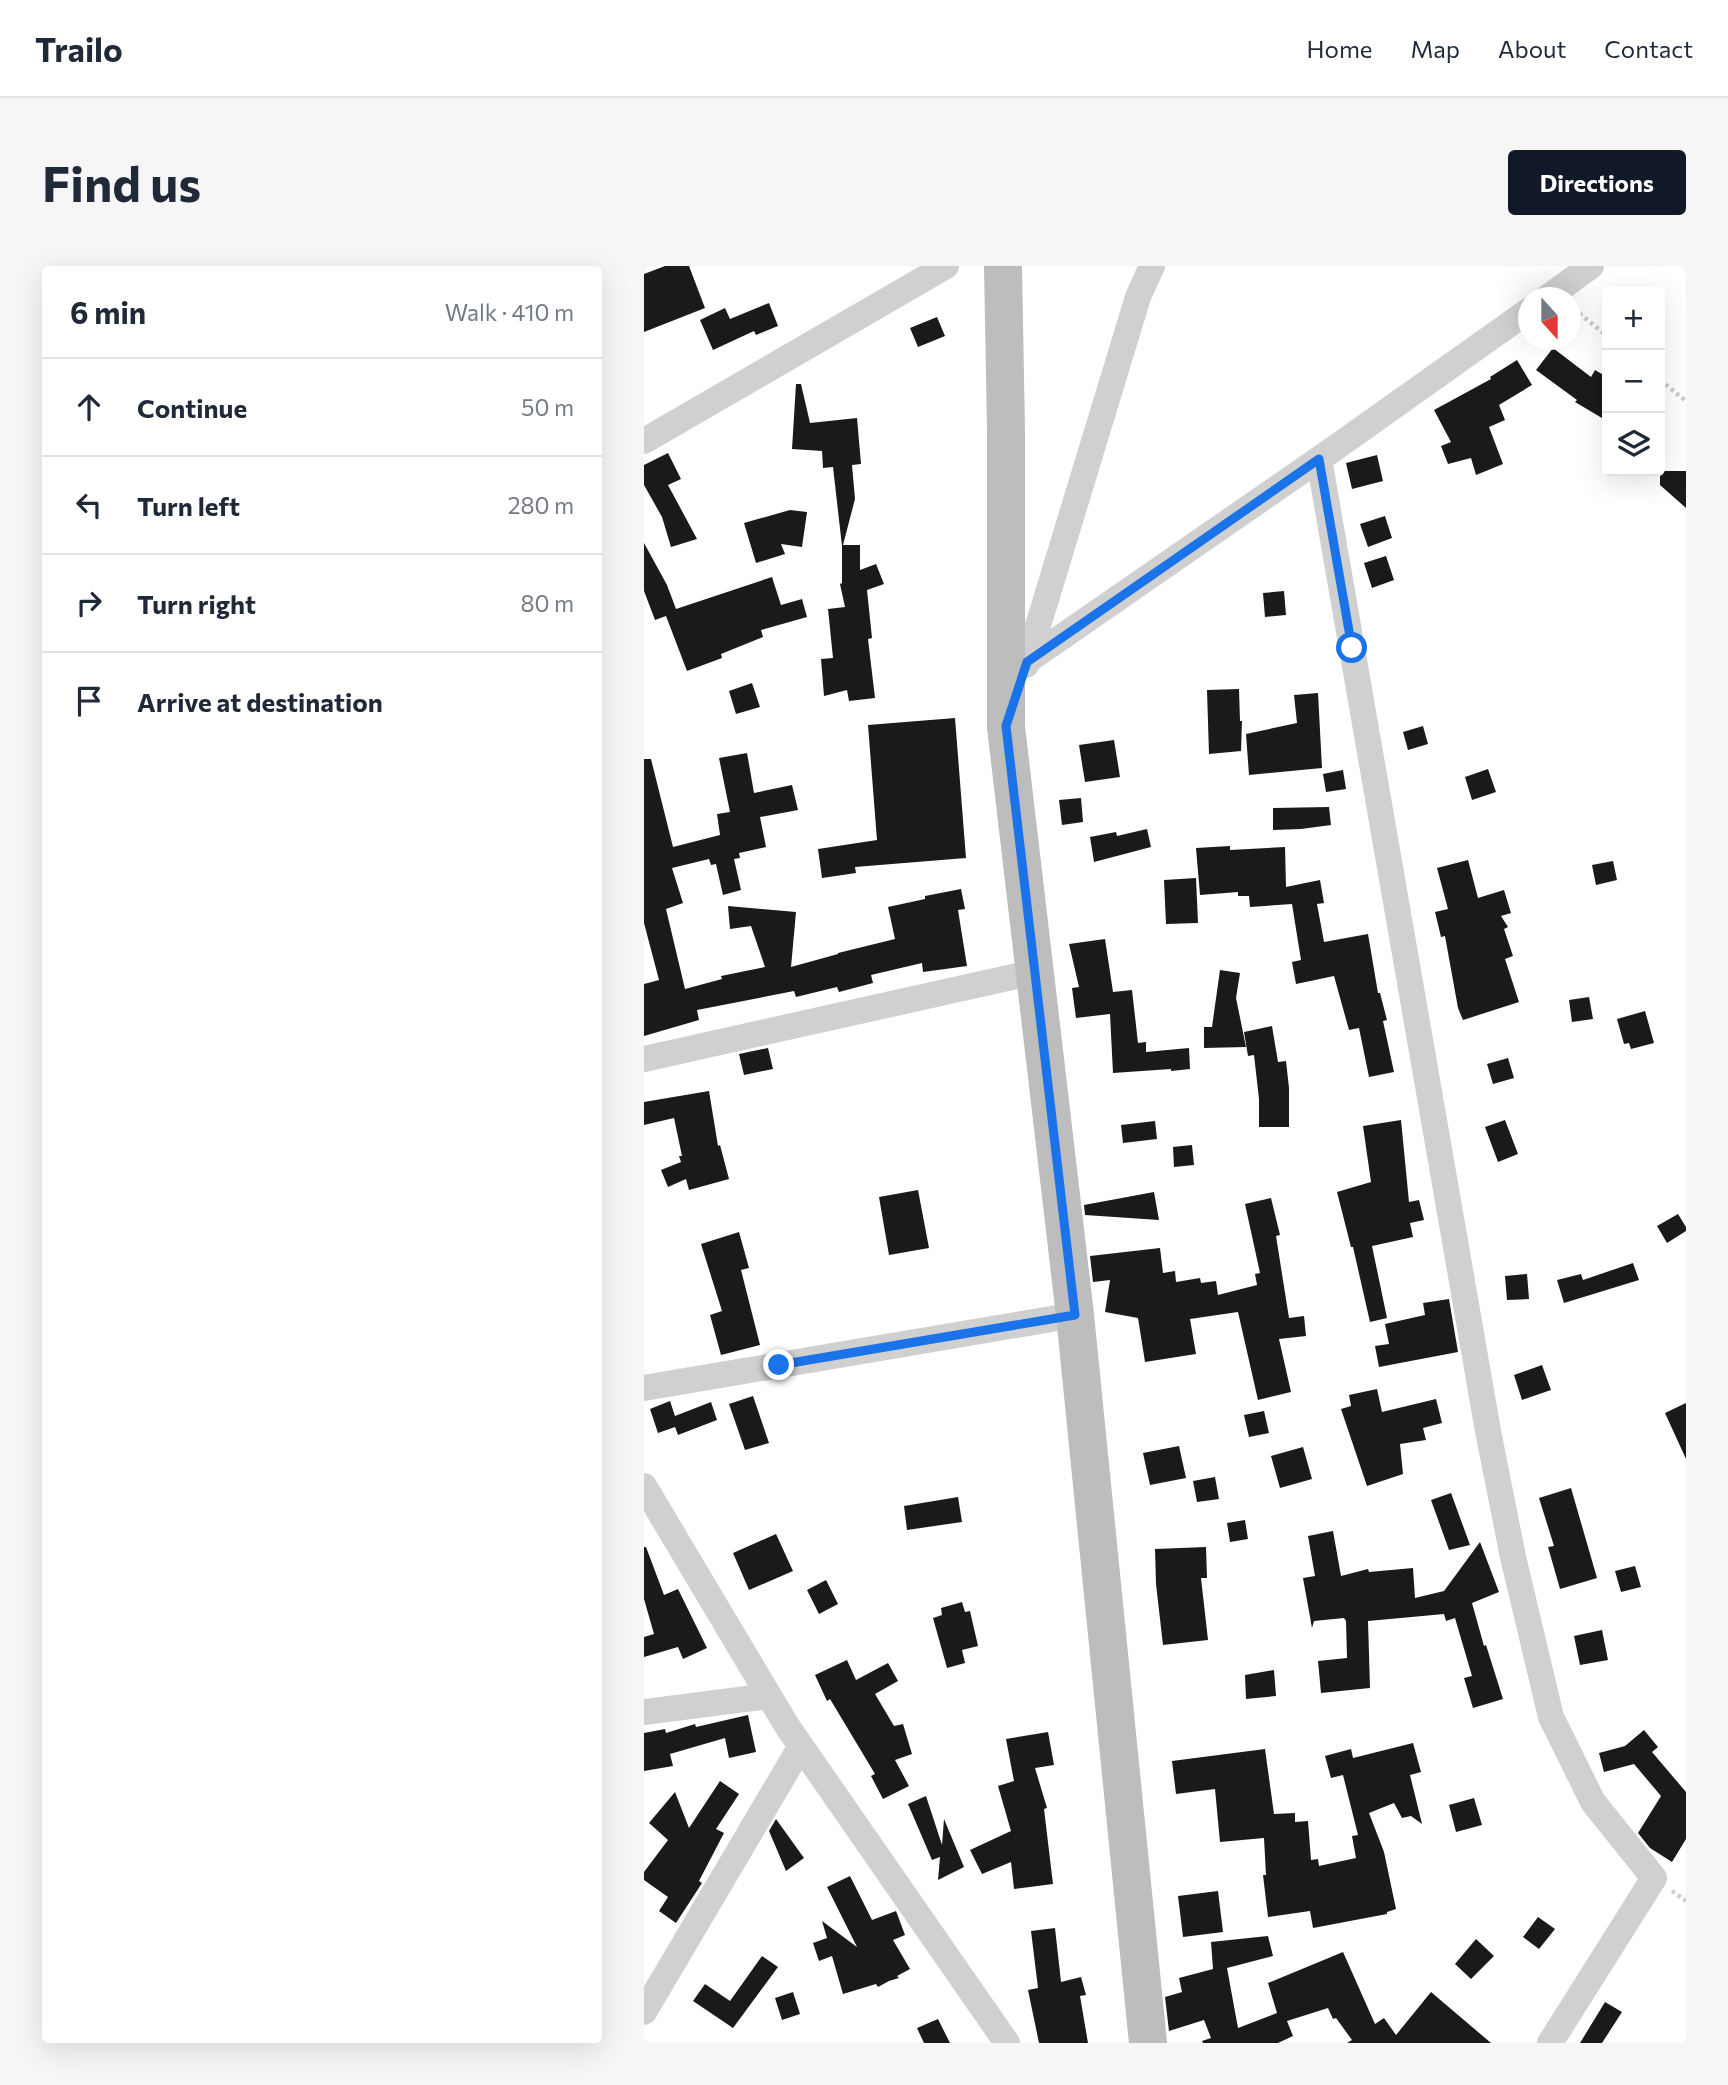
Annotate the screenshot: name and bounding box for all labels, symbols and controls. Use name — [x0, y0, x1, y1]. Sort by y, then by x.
text: Trailo — [35, 28, 123, 69]
text: Home — [1307, 34, 1373, 63]
text: Map — [1411, 34, 1460, 63]
text: About — [1498, 34, 1566, 63]
text: Contact — [1604, 34, 1693, 63]
button: Directions — [1508, 150, 1686, 215]
text: Find us — [42, 152, 201, 212]
north arrow — [1518, 287, 1581, 350]
map controls — [1602, 287, 1665, 476]
button: + — [1602, 287, 1665, 350]
text: 6 min — [70, 293, 146, 330]
text: Walk · 410 m — [445, 298, 574, 326]
button: − — [1602, 350, 1665, 413]
icon: ahead — [70, 388, 108, 426]
text: Continue — [137, 392, 247, 423]
text: 50 m — [521, 393, 574, 421]
button: layers — [1602, 413, 1665, 476]
icon: left — [70, 486, 108, 524]
text: Turn left — [137, 490, 240, 521]
text: 280 m — [508, 491, 574, 519]
icon: right — [70, 584, 108, 622]
text: Turn right — [137, 588, 256, 619]
text: 80 m — [521, 589, 574, 617]
route start — [1336, 632, 1367, 663]
icon: arrive — [70, 682, 108, 720]
text: Arrive at destination — [137, 686, 383, 717]
route end — [763, 1349, 794, 1380]

